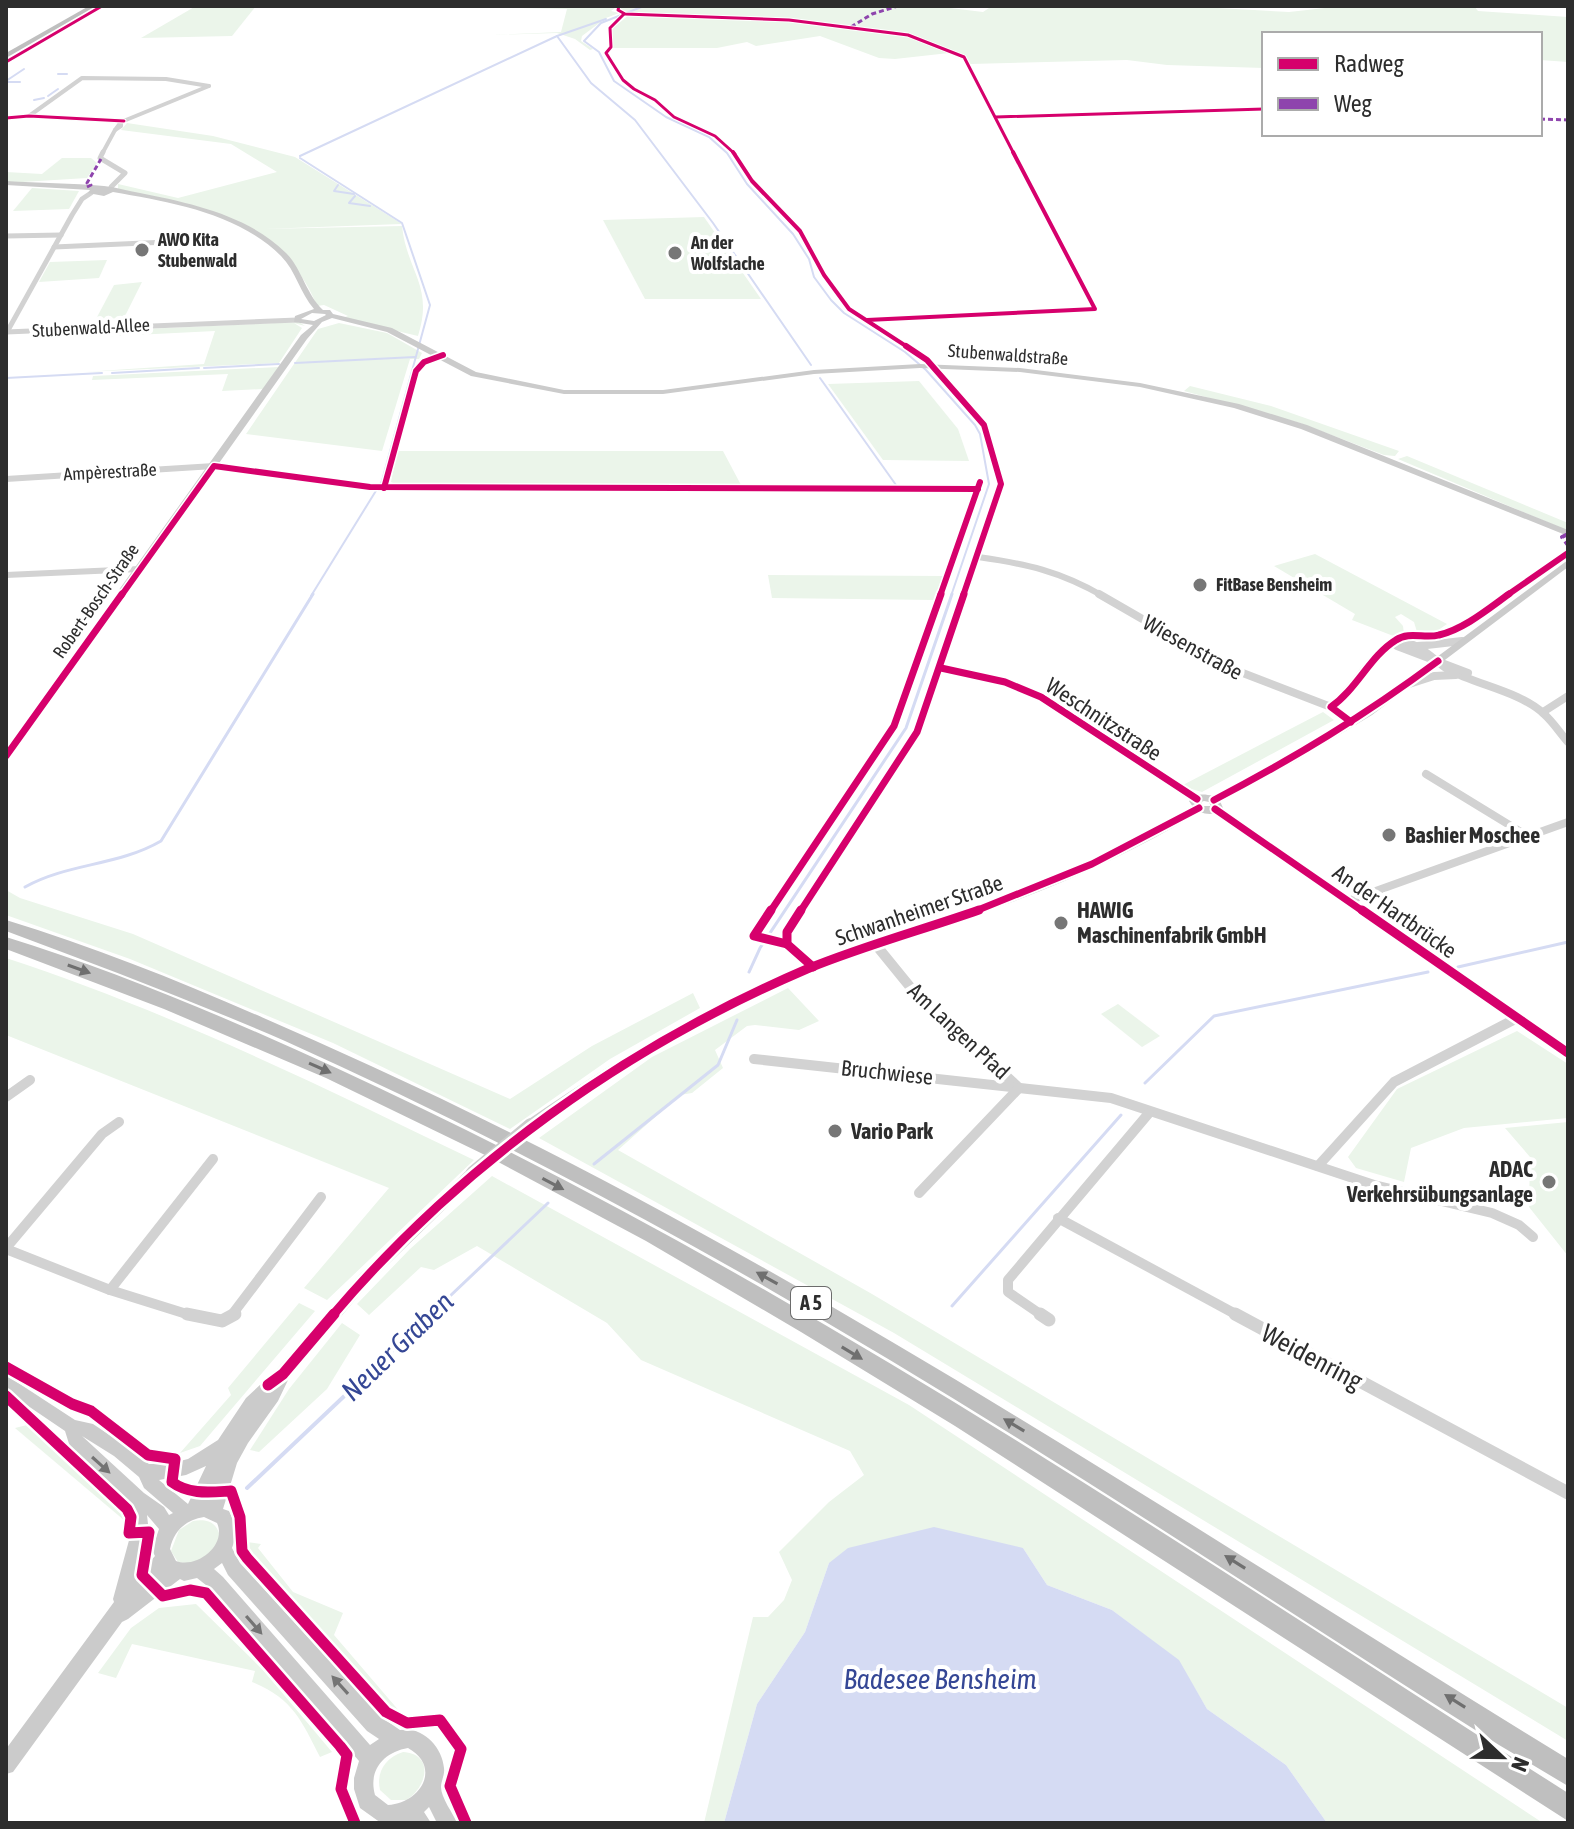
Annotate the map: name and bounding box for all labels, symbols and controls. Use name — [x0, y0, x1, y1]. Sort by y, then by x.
legend — [1262, 32, 1542, 136]
text: Radweg — [1334, 50, 1405, 77]
text: Weg — [1334, 90, 1373, 117]
place label: AWO Kita Stubenwald — [157, 229, 237, 271]
place label: An der Wolfslache — [690, 232, 765, 274]
marker: AWO Kita Stubenwald — [133, 241, 151, 259]
marker: An der Wolfslache — [666, 244, 684, 262]
street label: Stubenwald-Allee — [32, 314, 150, 341]
street label: Stubenwaldstraße — [947, 340, 1069, 369]
street label: Ampèrestraße — [63, 459, 157, 484]
street label: Robert-Bosch-Straße — [48, 539, 143, 662]
place label: FitBase Bensheim — [1216, 574, 1332, 595]
marker: FitBase Bensheim — [1191, 576, 1209, 594]
street label: Wiesenstraße — [1139, 609, 1247, 685]
street label: Weschnitzstraße — [1041, 672, 1167, 766]
place label: Bashier Moschee — [1405, 822, 1540, 848]
marker: Bashier Moschee — [1380, 826, 1398, 844]
street label: An der Hartbrücke — [1328, 859, 1462, 963]
street label: Schwanheimer Straße — [832, 869, 1006, 951]
place label: HAWIG Maschinenfabrik GmbH — [1077, 897, 1267, 948]
marker: HAWIG Maschinenfabrik GmbH — [1052, 914, 1070, 932]
one-way arrow — [68, 963, 92, 976]
street label: Am Langen Pfad — [903, 977, 1015, 1085]
street label: Bruchwiese — [840, 1054, 934, 1090]
one-way arrow — [308, 1061, 332, 1074]
place label: Vario Park — [850, 1118, 933, 1144]
marker: Vario Park — [826, 1122, 844, 1140]
place label: ADAC Verkehrsübungsanlage — [1346, 1156, 1533, 1207]
marker: ADAC Verkehrsübungsanlage — [1540, 1173, 1558, 1191]
one-way arrow — [541, 1177, 564, 1190]
one-way arrow — [756, 1271, 778, 1285]
water label: Neuer Graben — [335, 1285, 460, 1407]
road number: A 5 — [791, 1287, 831, 1319]
street label: Weidenring — [1256, 1318, 1368, 1396]
one-way arrow — [841, 1346, 863, 1360]
one-way arrow — [1003, 1418, 1025, 1432]
one-way arrow — [92, 1456, 111, 1474]
one-way arrow — [1224, 1556, 1246, 1570]
one-way arrow — [245, 1615, 263, 1634]
water label: Badesee Bensheim — [843, 1663, 1037, 1695]
one-way arrow — [331, 1676, 349, 1695]
one-way arrow — [1444, 1695, 1466, 1709]
north arrow — [1462, 1717, 1542, 1797]
text: N — [1506, 1754, 1535, 1775]

